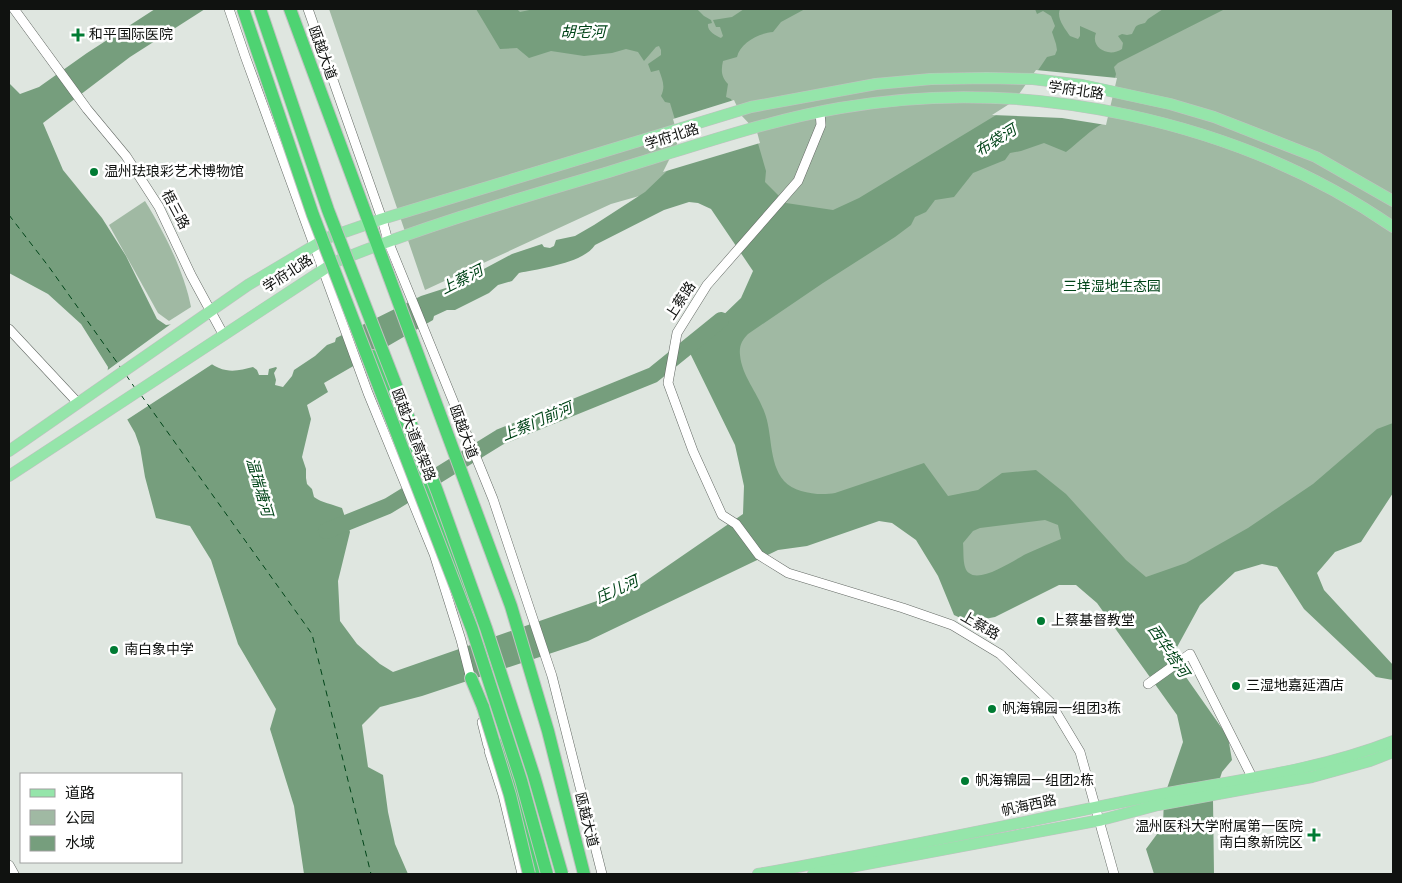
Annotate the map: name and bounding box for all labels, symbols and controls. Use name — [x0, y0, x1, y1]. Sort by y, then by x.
water label: 胡宅河 — [560, 22, 608, 43]
street label: 瓯越大道 — [303, 23, 341, 83]
place label: 和平国际医院 — [89, 25, 173, 45]
marker: 和平国际医院 — [71, 28, 85, 42]
street label: 学府北路 — [1047, 77, 1105, 105]
street label: 学府北路 — [642, 119, 702, 155]
water label: 布袋河 — [971, 119, 1023, 162]
place label: 温州珐琅彩艺术博物馆 — [104, 162, 244, 182]
marker: 温州珐琅彩艺术博物馆 — [88, 166, 100, 178]
street label: 梧三路 — [156, 187, 194, 233]
street label: 学府北路 — [259, 250, 317, 298]
water label: 上蔡河 — [437, 259, 489, 300]
park label: 三垟湿地生态园 — [1063, 277, 1161, 297]
street label: 上蔡路 — [661, 278, 701, 324]
street label: 瓯越大道高架路 — [386, 386, 440, 484]
water label: 上蔡门前河 — [498, 397, 578, 446]
street label: 瓯越大道 — [444, 402, 482, 462]
water label: 温瑞塘河 — [241, 455, 278, 522]
water label: 庄儿河 — [592, 570, 645, 609]
street label: 上蔡路 — [957, 607, 1003, 645]
place label: 上蔡基督教堂 — [1051, 611, 1135, 631]
marker: 上蔡基督教堂 — [1035, 615, 1047, 627]
water label: 西华塔河 — [1143, 620, 1195, 684]
place label: 南白象中学 — [124, 640, 194, 660]
marker: 南白象中学 — [108, 644, 120, 656]
place label: 三湿地嘉延酒店 — [1246, 676, 1344, 696]
marker: 三湿地嘉延酒店 — [1230, 680, 1242, 692]
place label: 帆海锦园一组团3栋 — [1002, 699, 1121, 719]
marker: 帆海锦园一组团3栋 — [986, 703, 998, 715]
place label: 帆海锦园一组团2栋 — [975, 771, 1094, 791]
legend — [20, 773, 182, 863]
marker: 帆海锦园一组团2栋 — [959, 775, 971, 787]
text: 道路 — [65, 783, 95, 804]
street label: 瓯越大道 — [570, 790, 602, 850]
street label: 帆海西路 — [1000, 790, 1058, 822]
text: 公园 — [65, 808, 95, 829]
place label: 温州医科大学附属第一医院 南白象新院区 — [1135, 817, 1303, 853]
marker: 温州医科大学附属第一医院 南白象新院区 — [1307, 828, 1321, 842]
text: 水域 — [65, 833, 95, 854]

